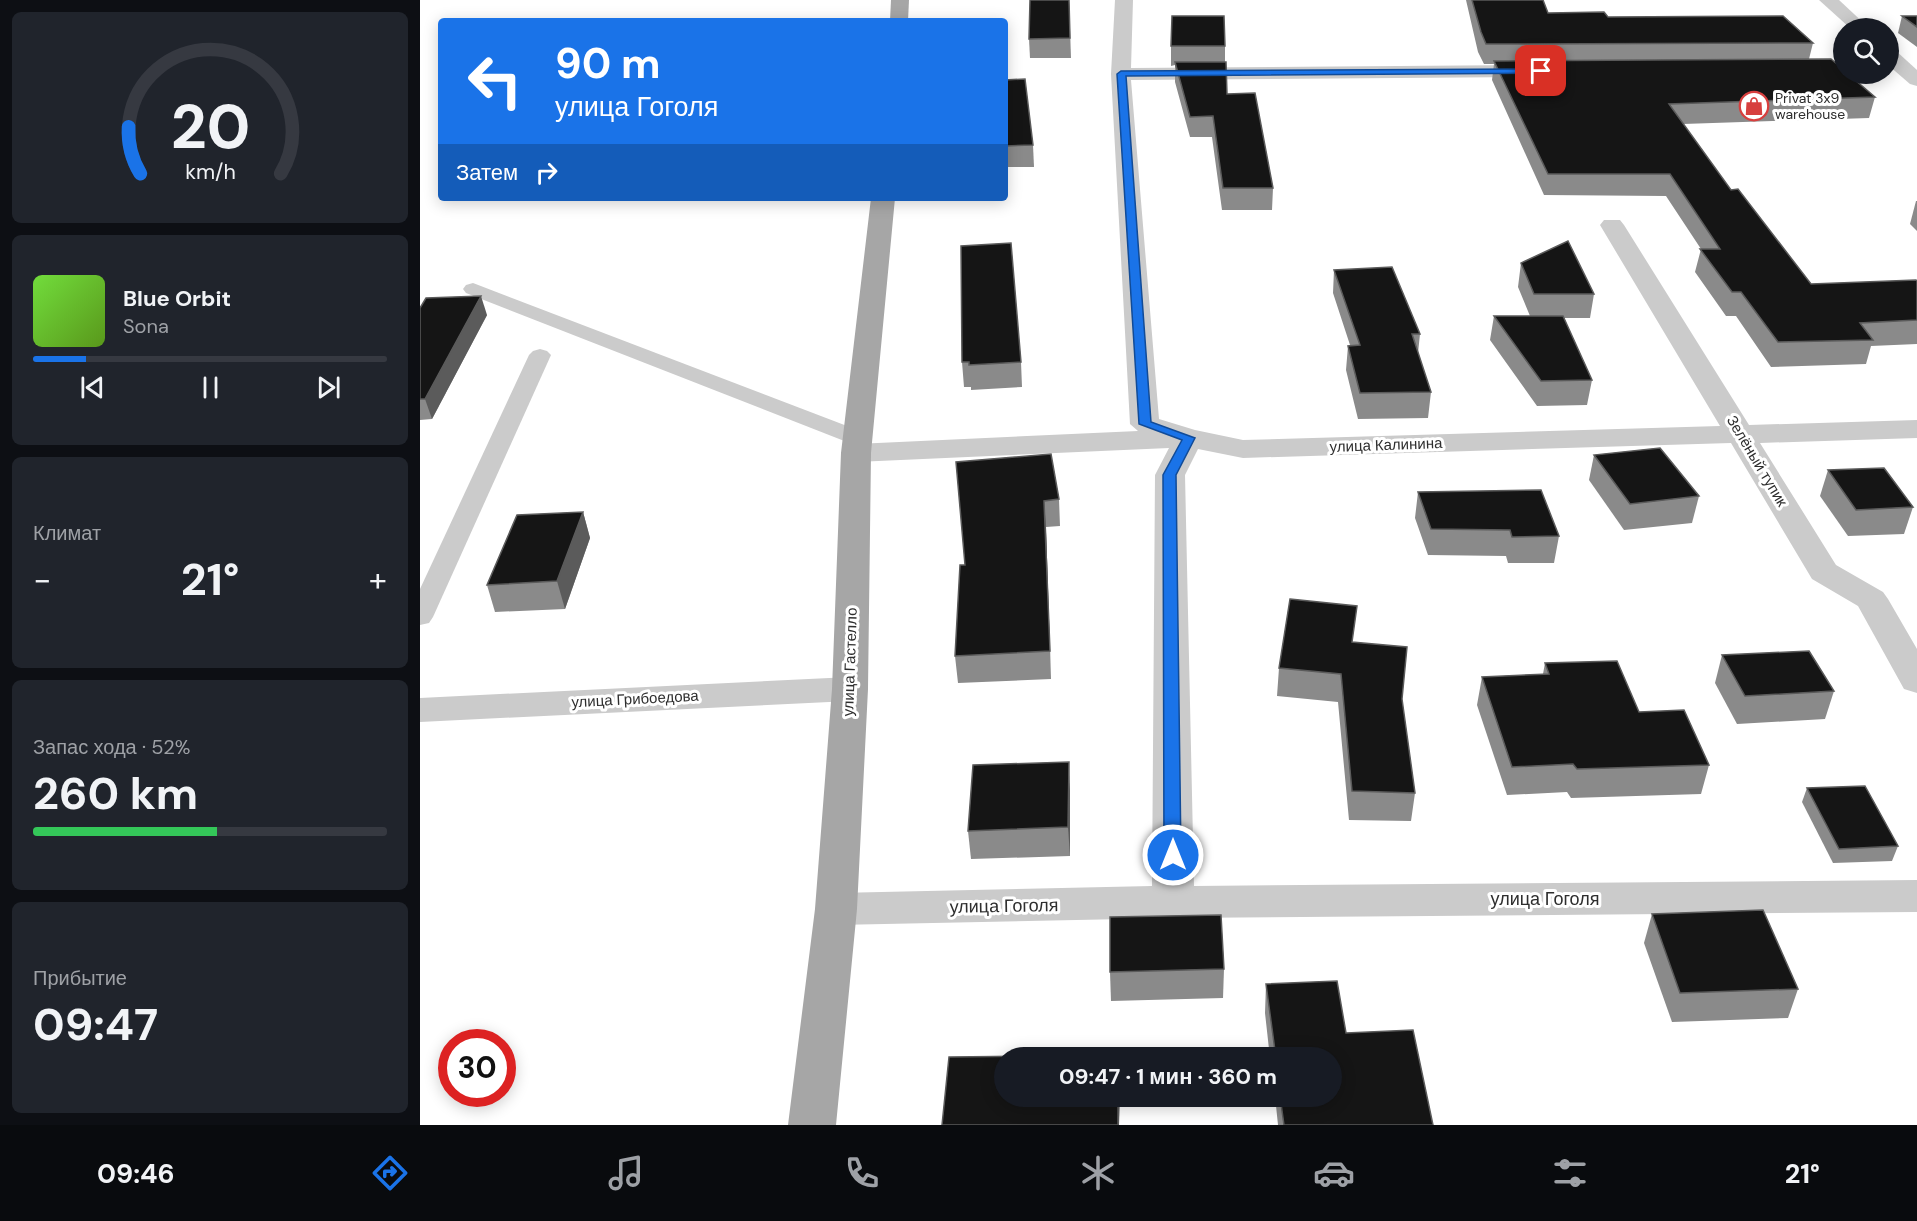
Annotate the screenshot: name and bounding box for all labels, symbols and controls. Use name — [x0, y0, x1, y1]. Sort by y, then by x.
map controls — [1833, 18, 1899, 84]
button: search — [1833, 18, 1899, 84]
text: 90 m — [555, 36, 661, 91]
icon: left — [456, 42, 534, 120]
pin — [1515, 45, 1566, 96]
icon: arrive — [1524, 54, 1557, 87]
text: 20 — [170, 86, 250, 167]
text: улица Гоголя — [555, 89, 718, 124]
place label: Privat 3x9 warehouse — [1775, 89, 1845, 123]
shop icon: Privat 3x9 warehouse — [1738, 90, 1770, 122]
icon: right — [530, 156, 563, 189]
text: Затем — [456, 158, 518, 187]
text: km/h — [185, 159, 235, 187]
text: Blue Orbit — [123, 284, 231, 313]
text: Sona — [123, 313, 169, 339]
icon: previous — [76, 371, 109, 404]
icon: pause — [194, 371, 227, 404]
icon: next — [312, 371, 345, 404]
street label: Зелёный тупик — [1722, 412, 1792, 511]
street label: улица Калинина — [1329, 433, 1443, 457]
text: Климат — [33, 520, 101, 546]
text: 21° — [181, 550, 239, 609]
text: − — [33, 558, 51, 601]
text: + — [369, 558, 387, 601]
street label: улица Гастелло — [838, 607, 862, 717]
street label: улица Грибоедова — [571, 686, 700, 712]
text: Запас хода · 52% — [33, 734, 190, 760]
text: 260 km — [33, 764, 198, 823]
position arrow — [1141, 823, 1205, 887]
street label: улица Гоголя — [1491, 887, 1599, 911]
street label: улица Гоголя — [949, 893, 1059, 919]
text: Прибытие — [33, 965, 127, 991]
text: 09:47 — [33, 995, 158, 1054]
speed limit sign: 30 — [438, 1029, 516, 1107]
text: 09:47 · 1 мин · 360 m — [1059, 1062, 1277, 1091]
icon: directions — [369, 1152, 411, 1194]
icon: music — [605, 1152, 647, 1194]
icon: phone — [841, 1152, 883, 1194]
icon: climate — [1077, 1152, 1119, 1194]
icon: car — [1313, 1152, 1355, 1194]
icon: filters — [1549, 1152, 1591, 1194]
text: 09:46 — [97, 1156, 175, 1191]
text: 21° — [1785, 1156, 1820, 1191]

